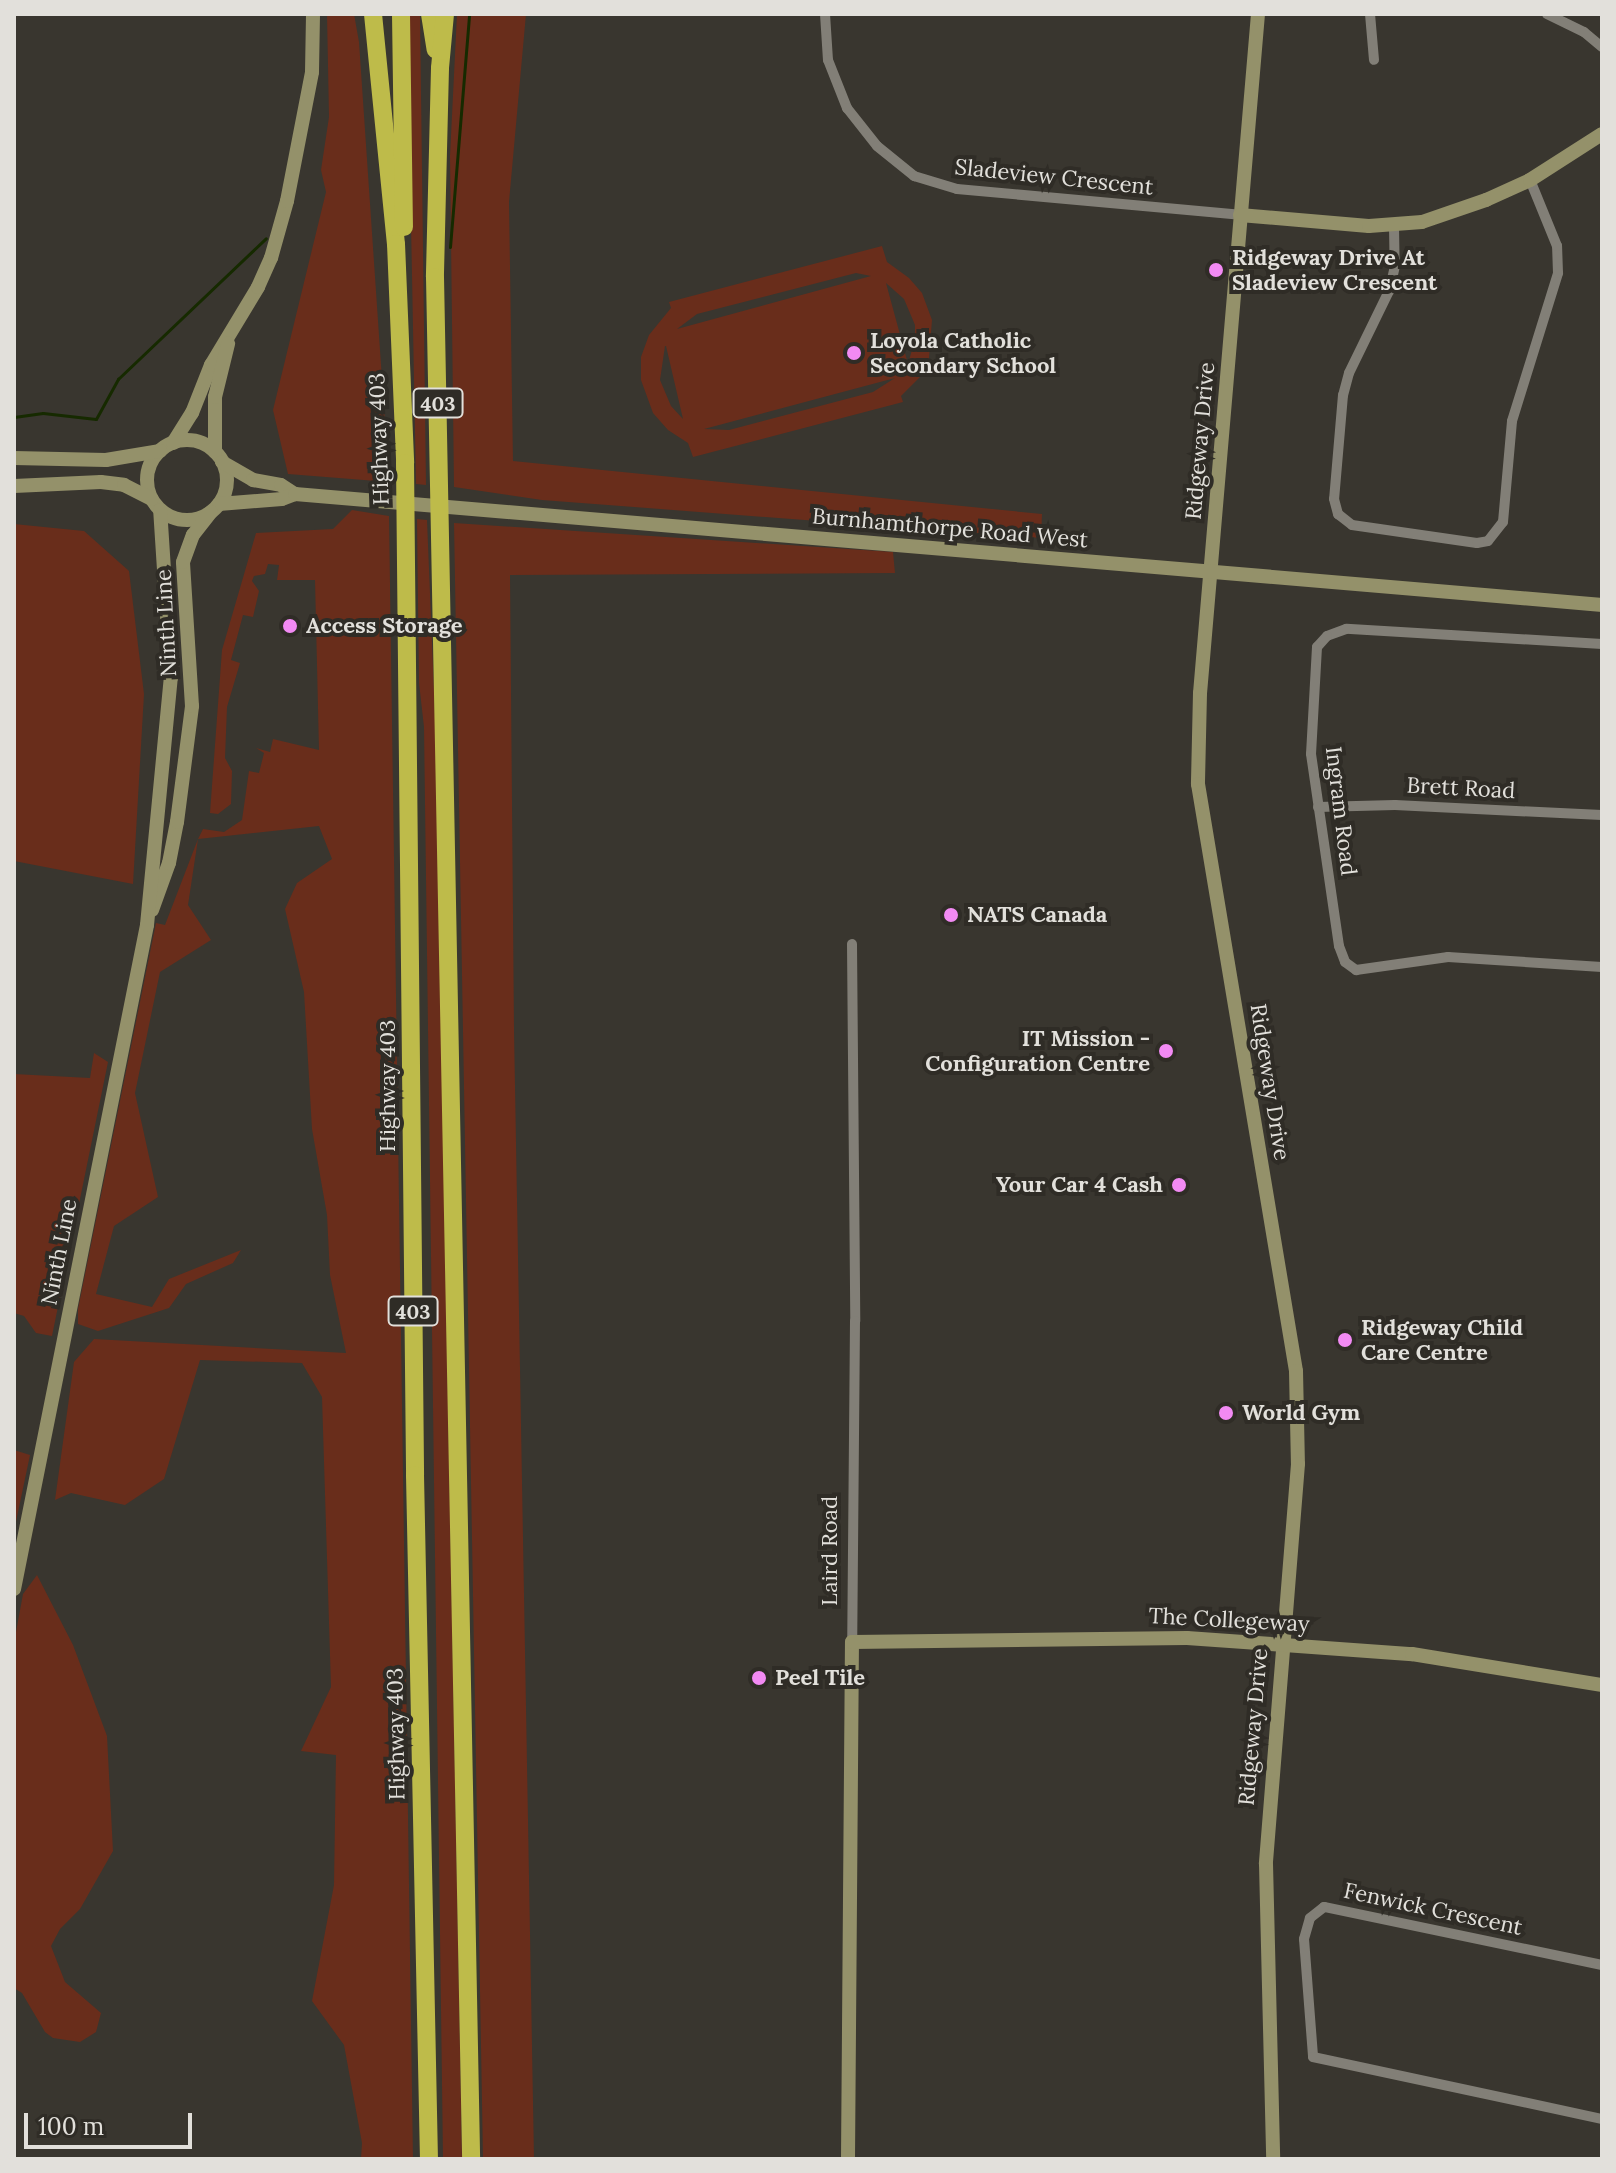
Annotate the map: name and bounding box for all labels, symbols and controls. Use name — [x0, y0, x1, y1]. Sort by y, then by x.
street label: Sladeview Crescent — [953, 153, 1155, 201]
place label: Ridgeway Drive At Sladeview Crescent — [1232, 244, 1437, 296]
marker: Ridgeway Drive At Sladeview Crescent — [1207, 261, 1225, 279]
place label: Loyola Catholic Secondary School — [870, 327, 1056, 378]
marker: Loyola Catholic Secondary School — [845, 344, 863, 362]
street label: Ridgeway Drive — [1180, 361, 1220, 521]
street label: Highway 403 — [363, 372, 395, 506]
road number: 403 — [412, 387, 464, 419]
street label: Burnhamthorpe Road West — [811, 503, 1089, 553]
street label: Ninth Line — [150, 569, 182, 677]
place label: Access Storage — [306, 613, 463, 639]
marker: Access Storage — [281, 617, 299, 635]
street label: Ingram Road — [1320, 745, 1362, 877]
street label: Brett Road — [1406, 772, 1516, 804]
place label: NATS Canada — [967, 902, 1107, 928]
marker: NATS Canada — [942, 906, 960, 924]
street label: Ridgeway Drive — [1245, 1002, 1295, 1162]
street label: Highway 403 — [375, 1020, 401, 1152]
place label: IT Mission - Configuration Centre — [925, 1025, 1150, 1076]
marker: IT Mission - Configuration Centre — [1157, 1042, 1175, 1060]
place label: Your Car 4 Cash — [996, 1172, 1163, 1198]
marker: Your Car 4 Cash — [1170, 1176, 1188, 1194]
street label: Ninth Line — [36, 1197, 82, 1307]
road number: 403 — [387, 1295, 439, 1327]
place label: Ridgeway Child Care Centre — [1361, 1314, 1523, 1366]
marker: Ridgeway Child Care Centre — [1336, 1331, 1354, 1349]
place label: World Gym — [1242, 1400, 1360, 1426]
marker: World Gym — [1217, 1404, 1235, 1422]
street label: Laird Road — [817, 1496, 843, 1606]
street label: The Collegeway — [1148, 1603, 1310, 1637]
street label: Ridgeway Drive — [1233, 1647, 1273, 1807]
place label: Peel Tile — [775, 1665, 865, 1691]
street label: Highway 403 — [382, 1667, 410, 1801]
marker: Peel Tile — [750, 1669, 768, 1687]
street label: Fenwick Crescent — [1341, 1877, 1525, 1941]
scale bar — [28, 2097, 196, 2147]
text: 100 m — [38, 2111, 104, 2142]

